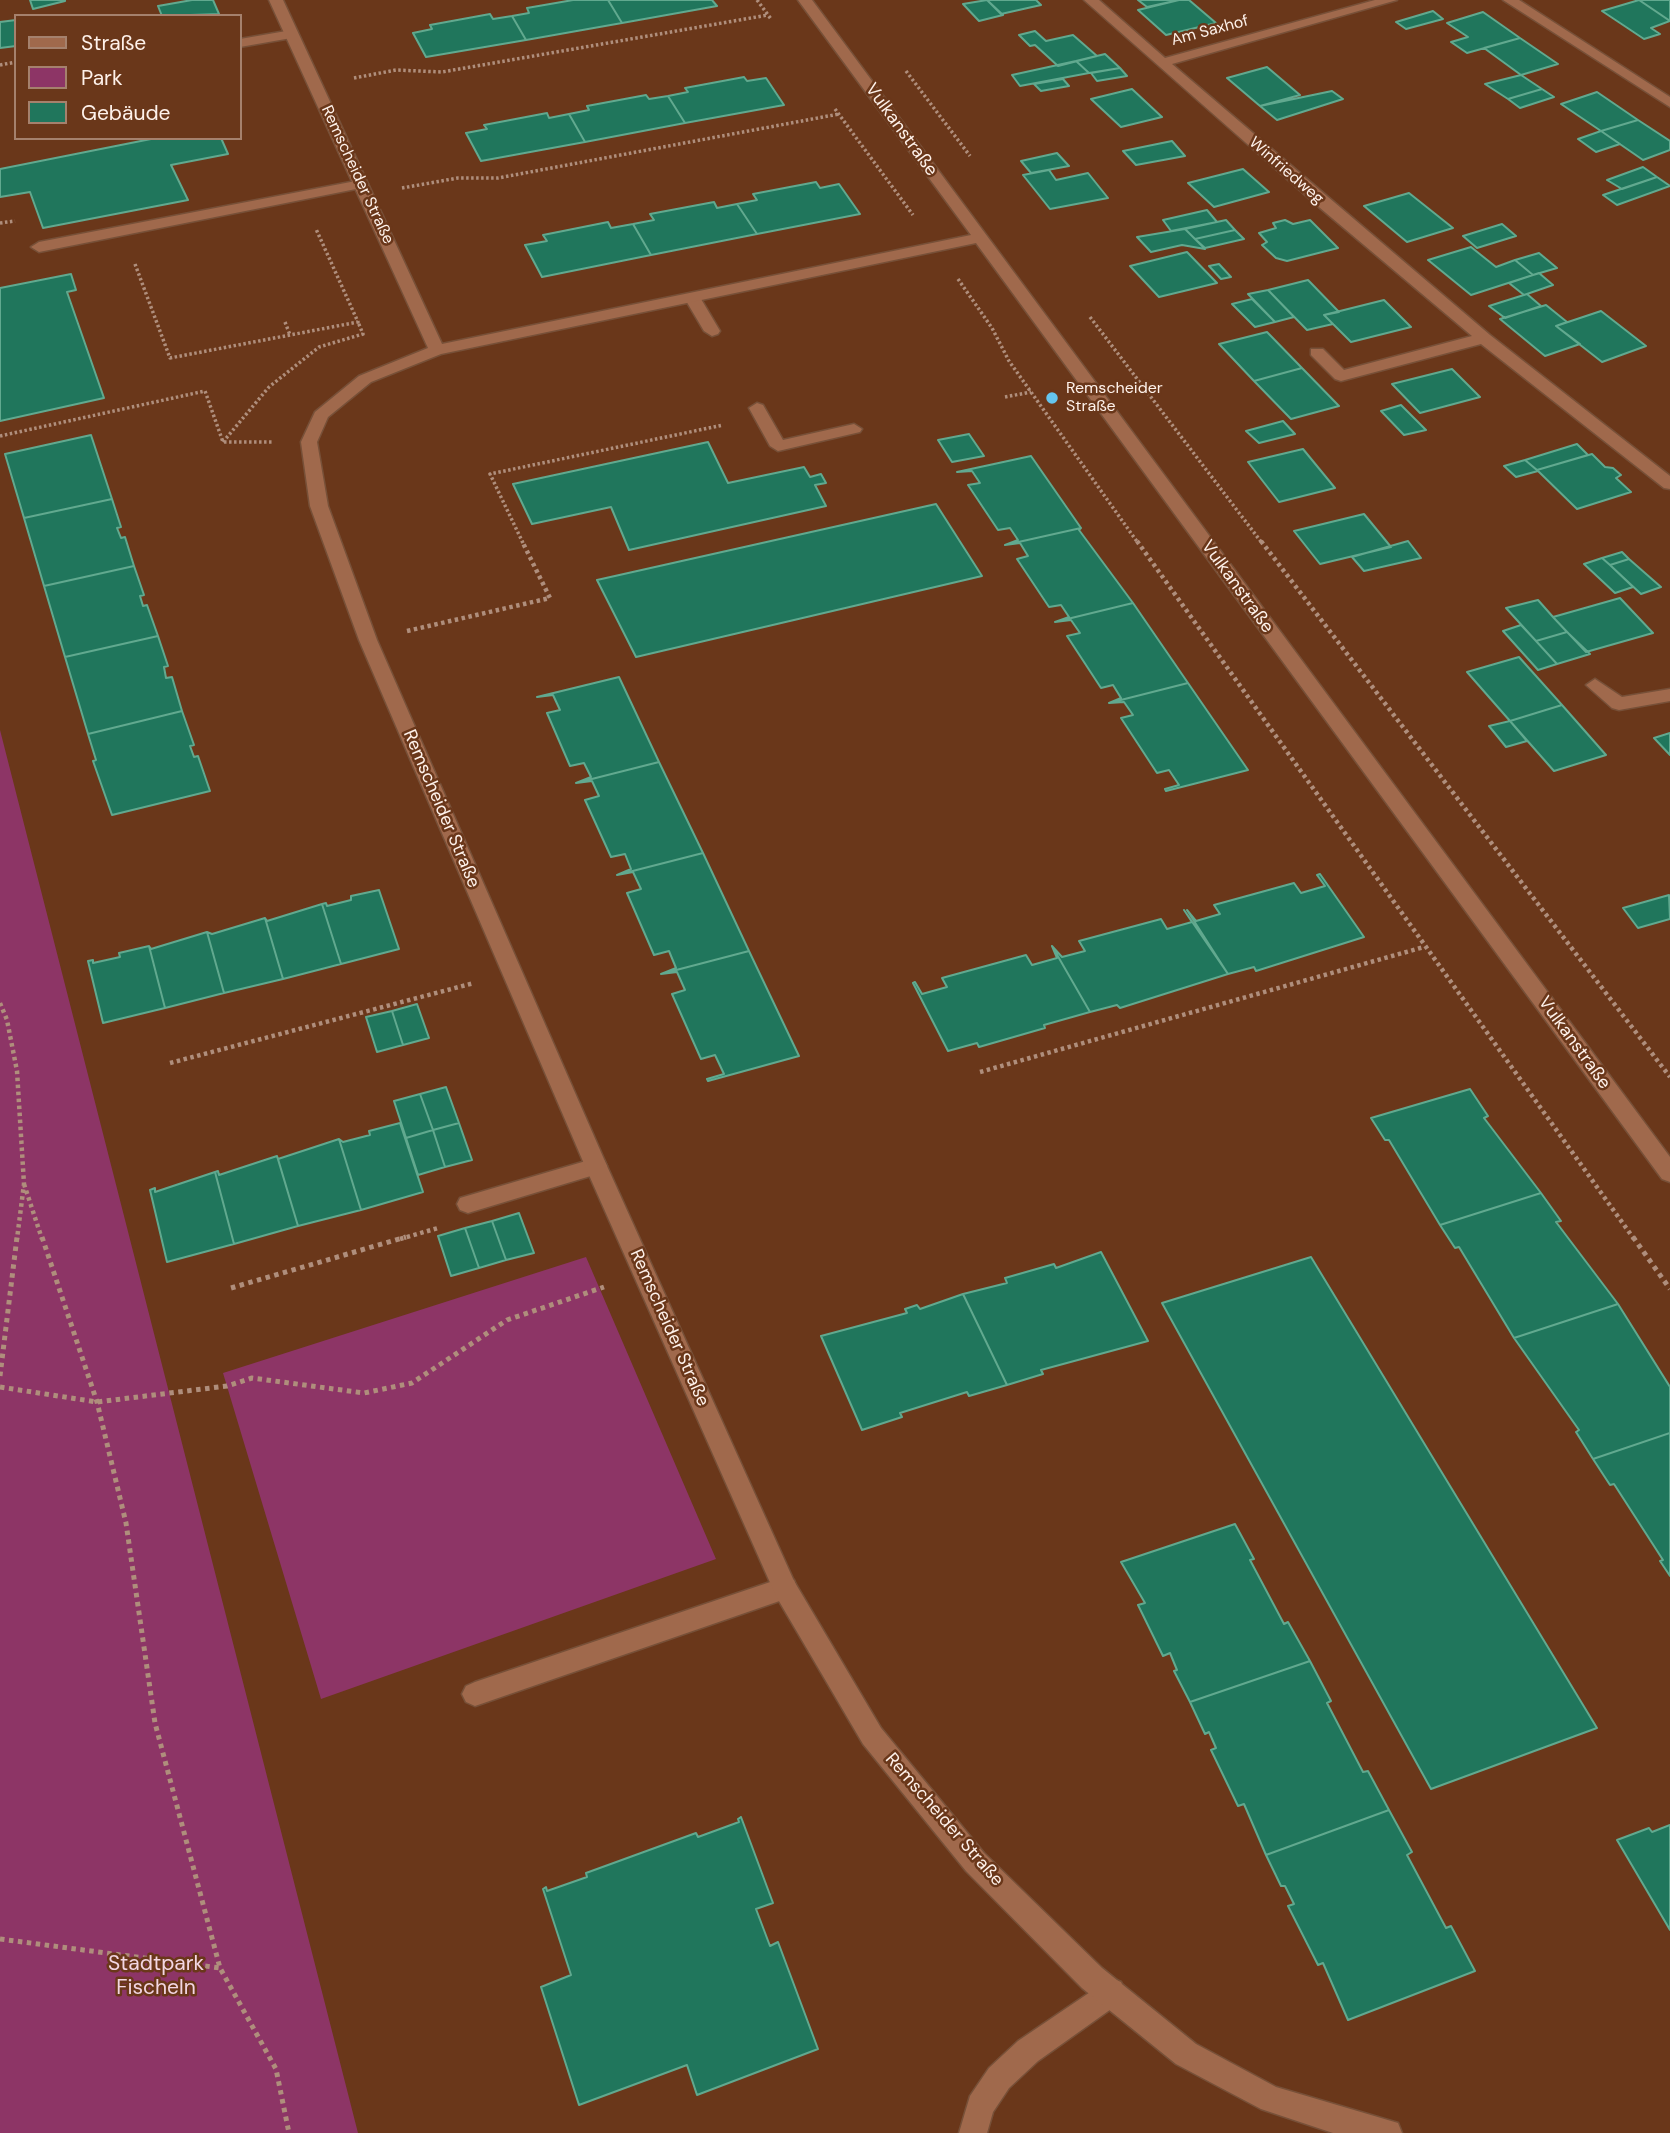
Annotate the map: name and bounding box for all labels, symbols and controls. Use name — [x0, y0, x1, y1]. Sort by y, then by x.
street label: Am Saxhof — [1169, 11, 1251, 51]
legend — [14, 14, 242, 140]
text: Straße — [81, 29, 146, 57]
text: Park — [81, 64, 122, 92]
street label: Vulkanstraße — [860, 79, 942, 181]
text: Gebäude — [81, 99, 171, 127]
street label: Remscheider Straße — [316, 103, 398, 247]
street label: Winfriedweg — [1245, 133, 1327, 209]
place label: Remscheider Straße — [1066, 379, 1163, 417]
marker: Remscheider Straße — [1044, 390, 1060, 406]
street label: Vulkanstraße — [1196, 536, 1278, 638]
street label: Remscheider Straße — [398, 727, 484, 891]
street label: Vulkanstraße — [1533, 992, 1615, 1094]
street label: Remscheider Straße — [625, 1246, 713, 1410]
street label: Remscheider Straße — [880, 1749, 1008, 1891]
park label: Stadtpark Fischeln — [108, 1951, 204, 2001]

